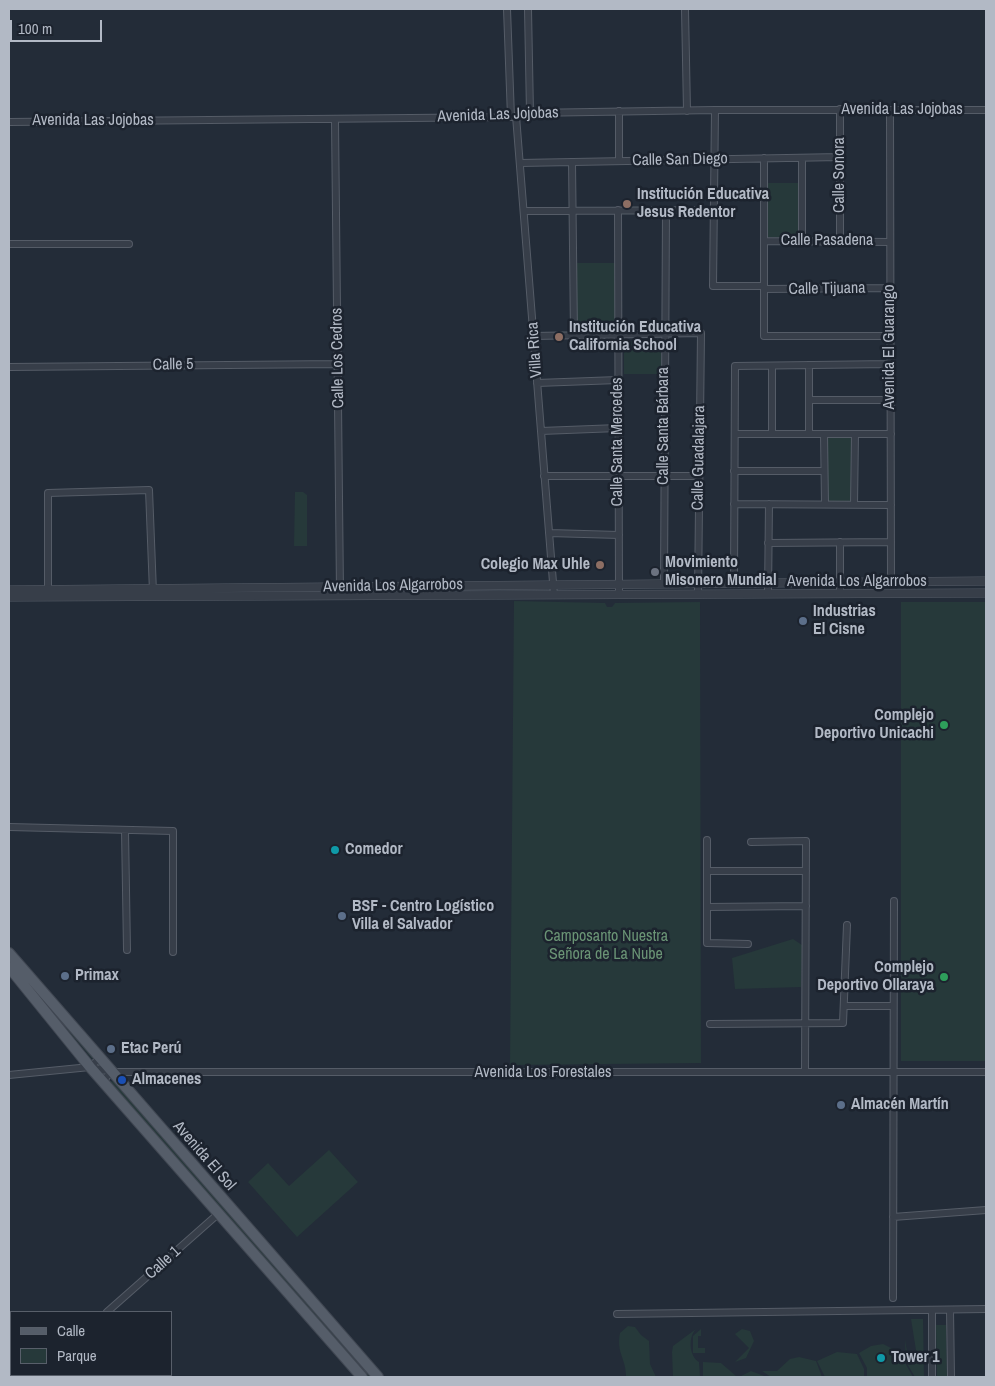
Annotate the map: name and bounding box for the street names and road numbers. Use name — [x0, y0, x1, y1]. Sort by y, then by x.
street label: Avenida Las Jojobas — [841, 100, 963, 120]
street label: Avenida Las Jojobas — [437, 103, 559, 127]
street label: Avenida Las Jojobas — [32, 111, 154, 131]
street label: Calle Sonora — [830, 137, 850, 213]
street label: Calle San Diego — [632, 150, 728, 170]
street label: Calle Pasadena — [781, 231, 873, 251]
street label: Calle Tijuana — [788, 279, 866, 299]
street label: Avenida El Guarango — [880, 284, 900, 410]
street label: Calle Los Cedros — [328, 308, 348, 408]
street label: Villa Rica — [523, 321, 547, 379]
street label: Calle 5 — [152, 355, 194, 375]
street label: Calle Santa Bárbara — [654, 367, 674, 485]
street label: Calle Santa Mercedes — [608, 377, 628, 507]
street label: Calle Guadalajara — [688, 405, 710, 511]
street label: Avenida Los Algarrobos — [787, 572, 927, 592]
street label: Avenida Los Algarrobos — [323, 575, 463, 597]
street label: Avenida Los Forestales — [475, 1063, 611, 1083]
street label: Avenida El Sol — [169, 1117, 239, 1195]
street label: Calle 1 — [141, 1242, 185, 1284]

